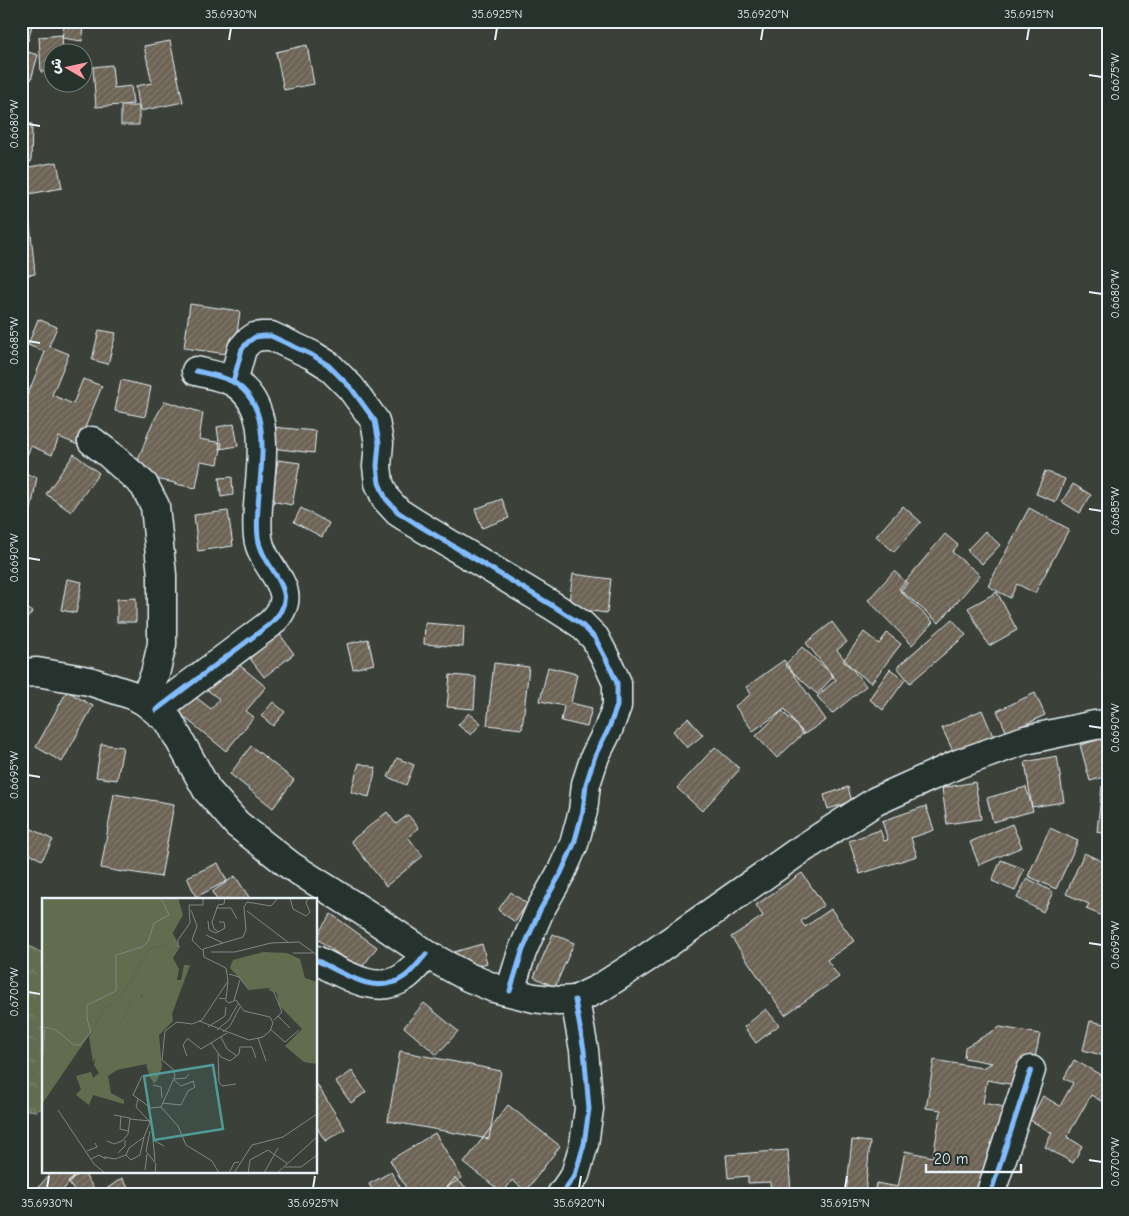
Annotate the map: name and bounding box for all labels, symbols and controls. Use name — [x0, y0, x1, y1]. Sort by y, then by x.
text: 35.6930°N — [205, 7, 257, 21]
text: 35.6925°N — [472, 7, 522, 21]
text: 35.6920°N — [737, 7, 789, 21]
text: 35.6915°N — [1004, 7, 1054, 21]
north arrow — [42, 42, 92, 92]
text: 0.6675°W — [1108, 53, 1122, 101]
text: ش — [46, 57, 65, 75]
text: 0.6680°W — [7, 99, 21, 149]
text: 0.6680°W — [1108, 269, 1122, 319]
text: 0.6685°W — [7, 316, 21, 365]
text: 0.6685°W — [1108, 486, 1122, 535]
text: 0.6690°W — [7, 533, 21, 583]
text: 0.6690°W — [1108, 703, 1122, 753]
text: 0.6695°W — [7, 750, 21, 799]
inset map — [42, 898, 318, 1174]
text: 0.6695°W — [1108, 920, 1122, 969]
text: 0.6700°W — [7, 967, 21, 1017]
text: 0.6700°W — [1108, 1137, 1122, 1187]
scale bar — [926, 1141, 1022, 1173]
text: 20 m — [934, 1150, 968, 1168]
text: 35.6930°N — [21, 1196, 73, 1210]
text: 35.6925°N — [288, 1196, 338, 1210]
text: 35.6920°N — [553, 1196, 605, 1210]
text: 35.6915°N — [820, 1196, 870, 1210]

